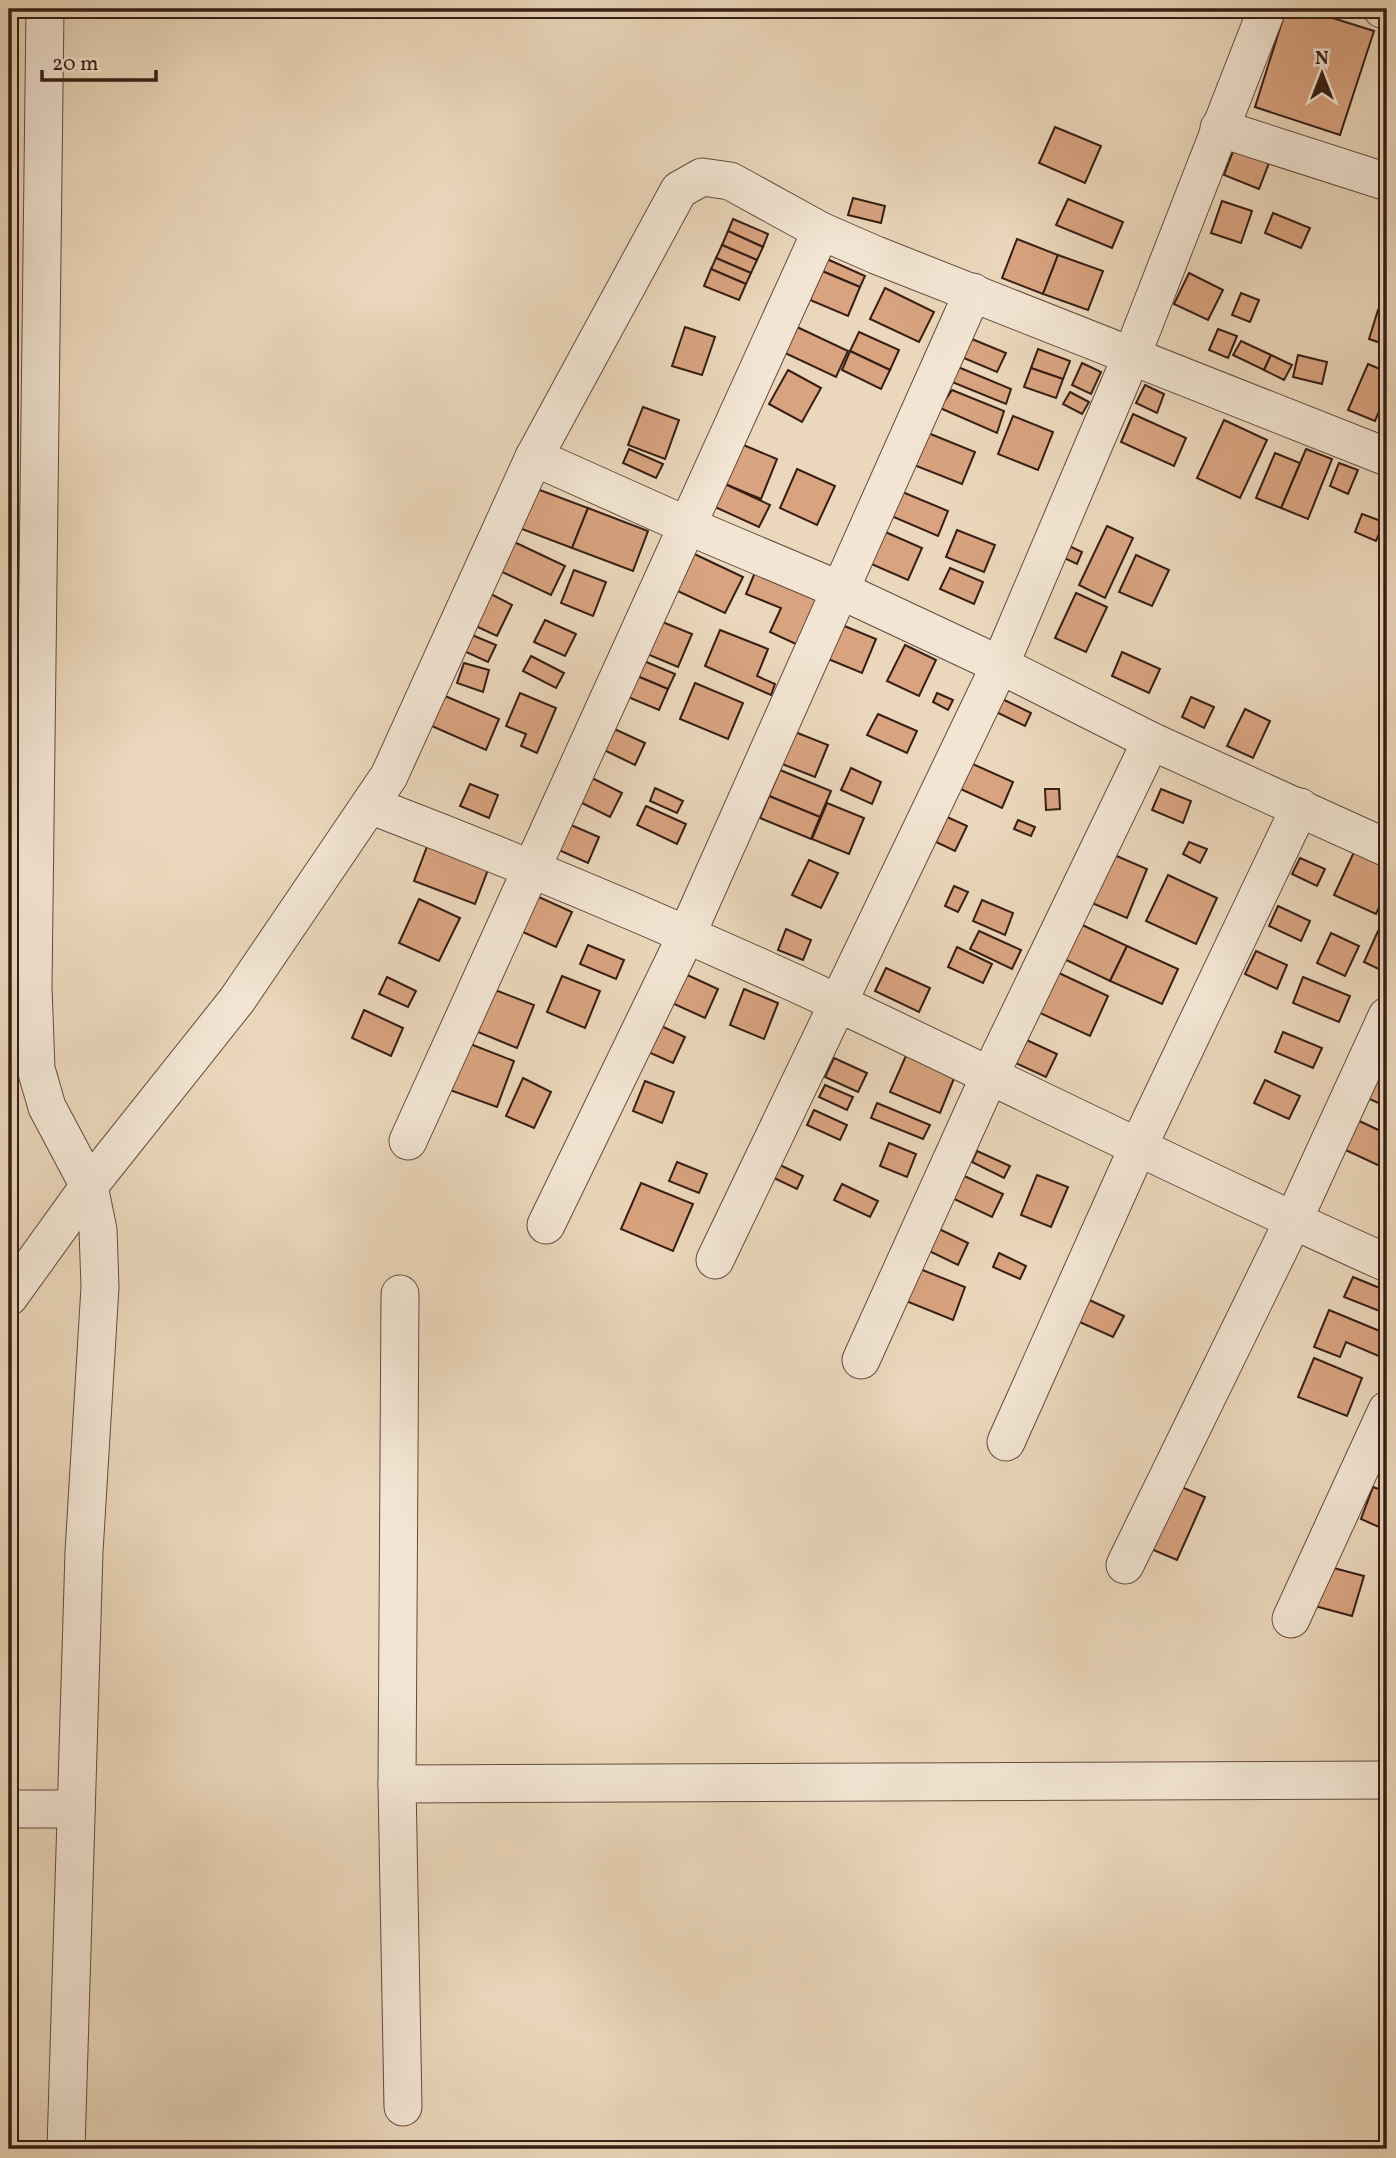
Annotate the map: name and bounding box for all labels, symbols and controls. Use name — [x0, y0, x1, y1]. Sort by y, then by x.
scale bar — [42, 38, 156, 82]
north arrow — [1288, 38, 1358, 108]
text: N — [1315, 46, 1329, 72]
text: 20 m — [52, 50, 98, 79]

